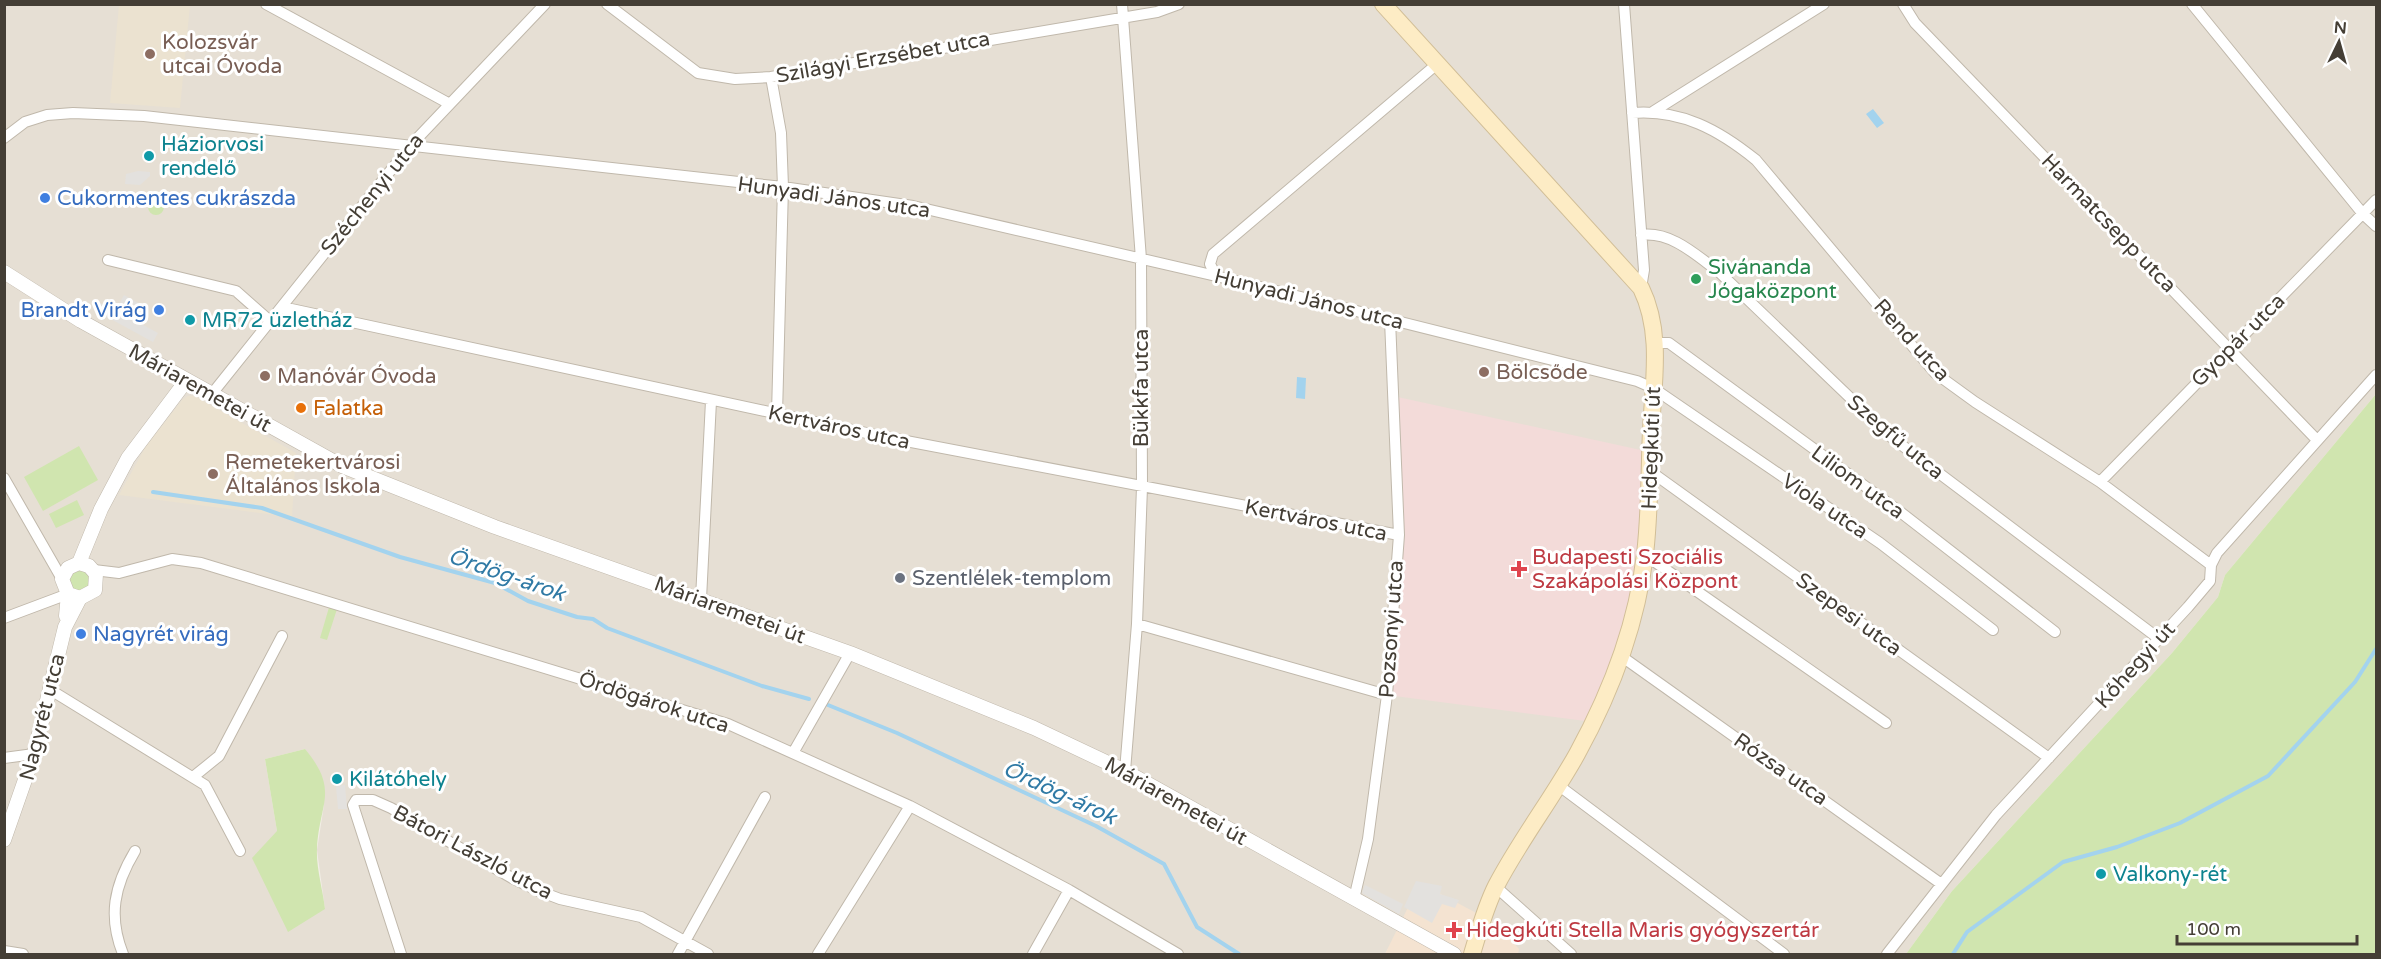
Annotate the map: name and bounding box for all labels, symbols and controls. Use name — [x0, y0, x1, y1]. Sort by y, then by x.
north arrow — [2309, 12, 2369, 72]
text: N — [2333, 18, 2347, 39]
street label: Szilágyi Erzsébet utca — [774, 26, 992, 89]
place label: Kolozsvár utcai Óvoda — [162, 30, 282, 79]
marker: Kolozsvár utcai Óvoda — [143, 47, 157, 61]
street label: Széchenyi utca — [316, 128, 429, 260]
place label: Háziorvosi rendelő — [161, 132, 264, 181]
marker: Háziorvosi rendelő — [142, 149, 156, 163]
street label: Harmatcsepp utca — [2036, 149, 2181, 298]
street label: Hunyadi János utca — [736, 172, 932, 223]
place label: Cukormentes cukrászda — [57, 186, 296, 211]
marker: Cukormentes cukrászda — [38, 191, 52, 205]
place label: Sivánanda Jógaközpont — [1708, 255, 1837, 304]
street label: Hunyadi János utca — [1212, 264, 1406, 335]
marker: Sivánanda Jógaközpont — [1689, 272, 1703, 286]
street label: Gyopár utca — [2186, 288, 2290, 392]
street label: Rend utca — [1868, 294, 1955, 387]
place label: Brandt Virág — [21, 298, 147, 323]
marker: Brandt Virág — [152, 303, 166, 317]
place label: MR72 üzletház — [202, 308, 353, 333]
marker: MR72 üzletház — [183, 313, 197, 327]
street label: Bükkfa utca — [1129, 329, 1154, 447]
street label: Máriaremetei út — [124, 339, 275, 438]
place label: Bölcsőde — [1496, 360, 1588, 385]
place label: Manóvár Óvoda — [277, 364, 437, 389]
marker: Bölcsőde — [1477, 365, 1491, 379]
marker: Manóvár Óvoda — [258, 369, 272, 383]
street label: Hidegkúti út — [1637, 386, 1666, 510]
street label: Szegfű utca — [1842, 390, 1949, 485]
place label: Falatka — [313, 396, 384, 421]
street label: Kertváros utca — [766, 400, 912, 455]
marker: Falatka — [294, 401, 308, 415]
street label: Liliom utca — [1806, 440, 1909, 525]
place label: Remetekertvárosi Általános Iskola — [225, 450, 400, 499]
marker: Remetekertvárosi Általános Iskola — [206, 467, 220, 481]
street label: Viola utca — [1777, 469, 1873, 544]
street label: Kertváros utca — [1243, 494, 1389, 547]
water label: Ördög-árok — [445, 543, 570, 608]
place label: Budapesti Szociális Szakápolási Központ — [1532, 545, 1738, 594]
street label: Pozsonyi utca — [1374, 559, 1409, 699]
marker: Budapesti Szociális Szakápolási Központ — [1510, 560, 1528, 578]
place label: Szentlélek-templom — [912, 566, 1111, 591]
street label: Szepesi utca — [1791, 568, 1907, 661]
street label: Máriaremetei út — [651, 571, 809, 649]
marker: Szentlélek-templom — [893, 571, 907, 585]
street label: Kőhegyi út — [2090, 617, 2181, 714]
place label: Nagyrét virág — [93, 622, 229, 647]
marker: Nagyrét virág — [74, 627, 88, 641]
street label: Nagyrét utca — [15, 651, 70, 783]
street label: Ördögárok utca — [575, 666, 732, 739]
street label: Rózsa utca — [1729, 728, 1833, 811]
street label: Máriaremetei út — [1100, 752, 1251, 851]
water label: Ördög-árok — [999, 755, 1122, 831]
place label: Kilátóhely — [349, 767, 447, 792]
marker: Kilátóhely — [330, 772, 344, 786]
street label: Bátori László utca — [389, 800, 557, 905]
place label: Valkony-rét — [2113, 862, 2227, 887]
marker: Valkony-rét — [2094, 867, 2108, 881]
scale bar — [2177, 908, 2357, 946]
place label: Hidegkúti Stella Maris gyógyszertár — [1466, 918, 1819, 943]
text: 100 m — [2186, 918, 2241, 940]
marker: Hidegkúti Stella Maris gyógyszertár — [1447, 923, 1461, 937]

